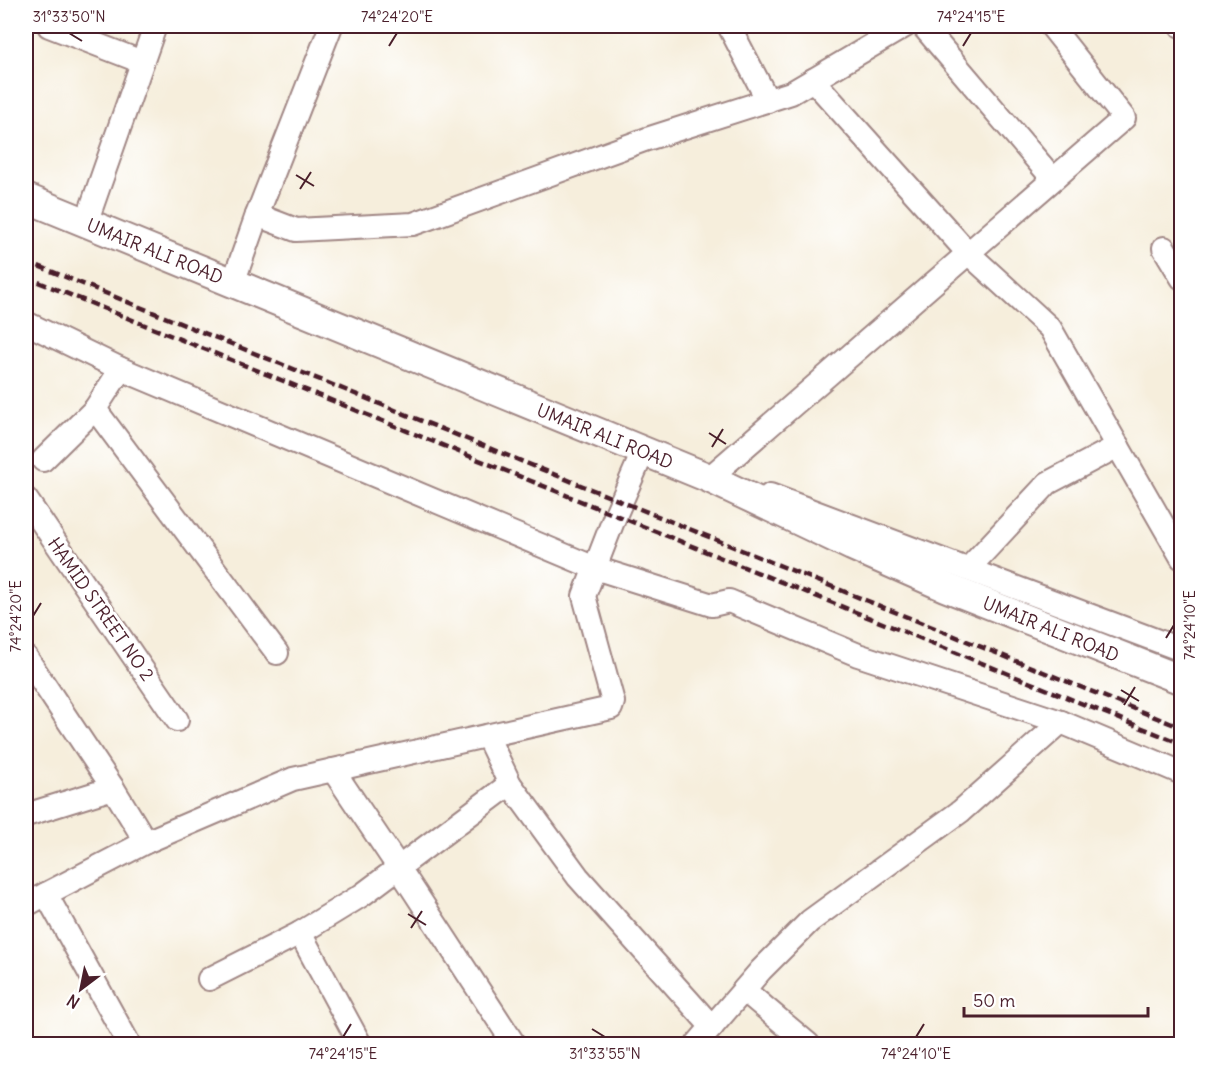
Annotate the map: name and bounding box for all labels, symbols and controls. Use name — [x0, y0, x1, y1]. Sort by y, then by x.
text: 31°33'50"N — [32, 7, 106, 26]
text: 74°24'20"E — [361, 7, 433, 26]
text: 74°24'15"E — [937, 7, 1006, 26]
street label: UMAIR ALI ROAD — [83, 213, 227, 289]
street label: UMAIR ALI ROAD — [533, 398, 677, 474]
street label: HAMID STREET NO 2 — [43, 533, 159, 685]
text: 74°24'20"E — [6, 580, 25, 652]
text: 74°24'10"E — [1180, 590, 1199, 660]
street label: UMAIR ALI ROAD — [979, 591, 1123, 667]
north arrow — [51, 959, 111, 1019]
scale bar — [964, 980, 1148, 1018]
text: 50 m — [973, 989, 1015, 1012]
text: N — [63, 990, 83, 1013]
text: 74°24'15"E — [309, 1044, 378, 1063]
text: 31°33'55"N — [569, 1044, 641, 1063]
text: 74°24'10"E — [881, 1044, 951, 1063]

